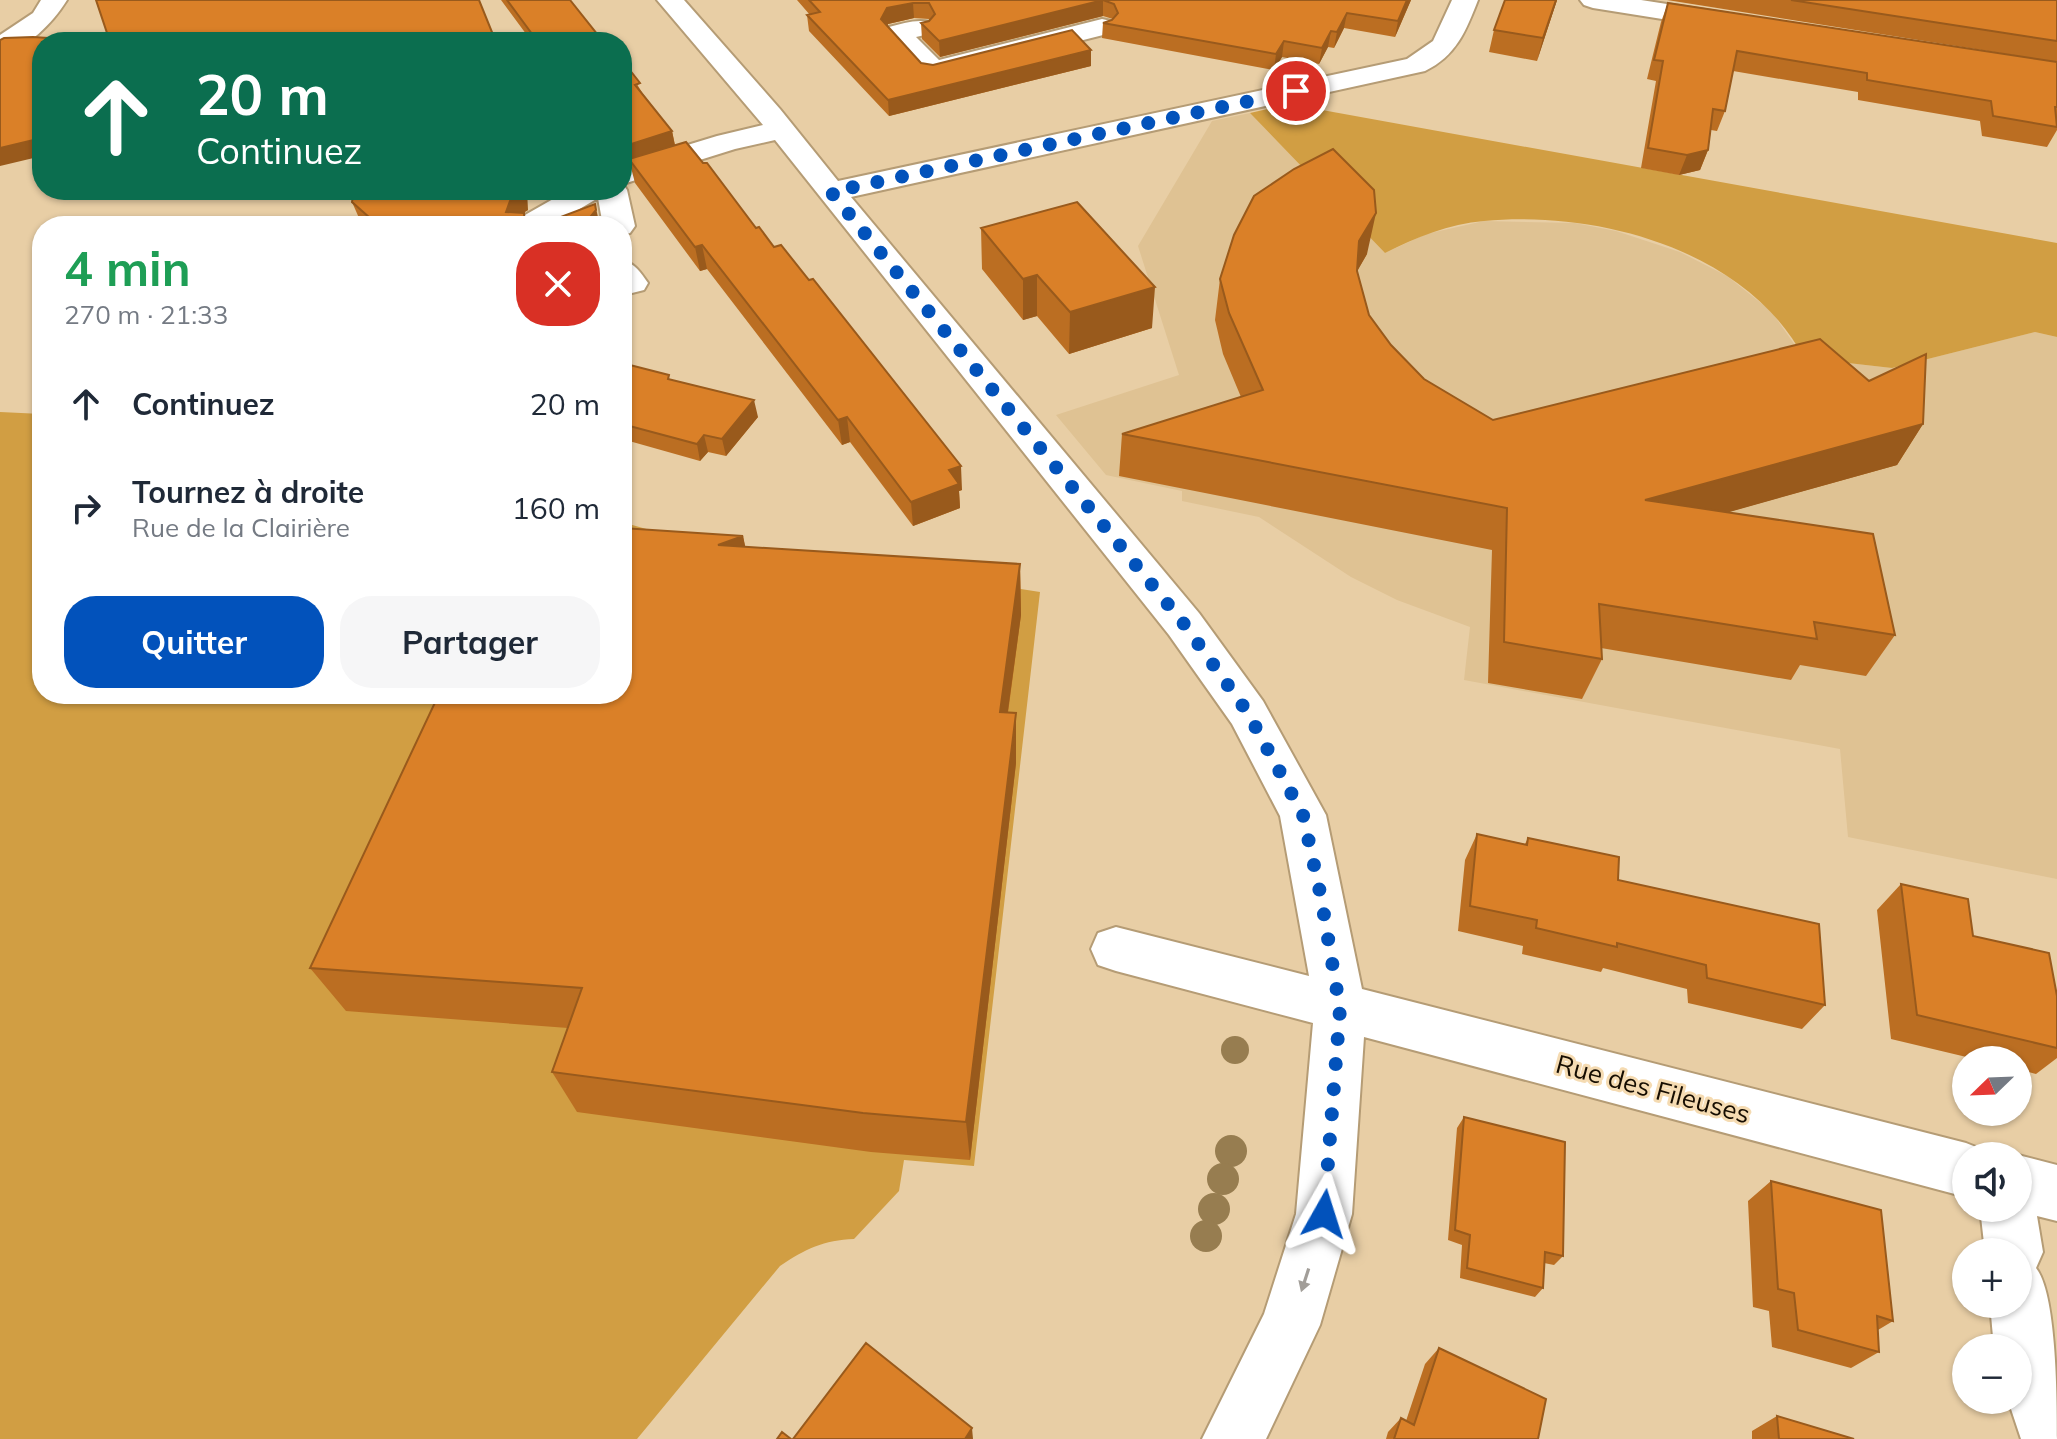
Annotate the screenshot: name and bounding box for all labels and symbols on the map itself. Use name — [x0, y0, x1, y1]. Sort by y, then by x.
pin — [1262, 57, 1330, 125]
north arrow — [1952, 1046, 2032, 1126]
street label: Rue des Fileuses — [1553, 1047, 1754, 1130]
position arrow — [1282, 1172, 1366, 1256]
one-way arrow — [1298, 1268, 1311, 1292]

